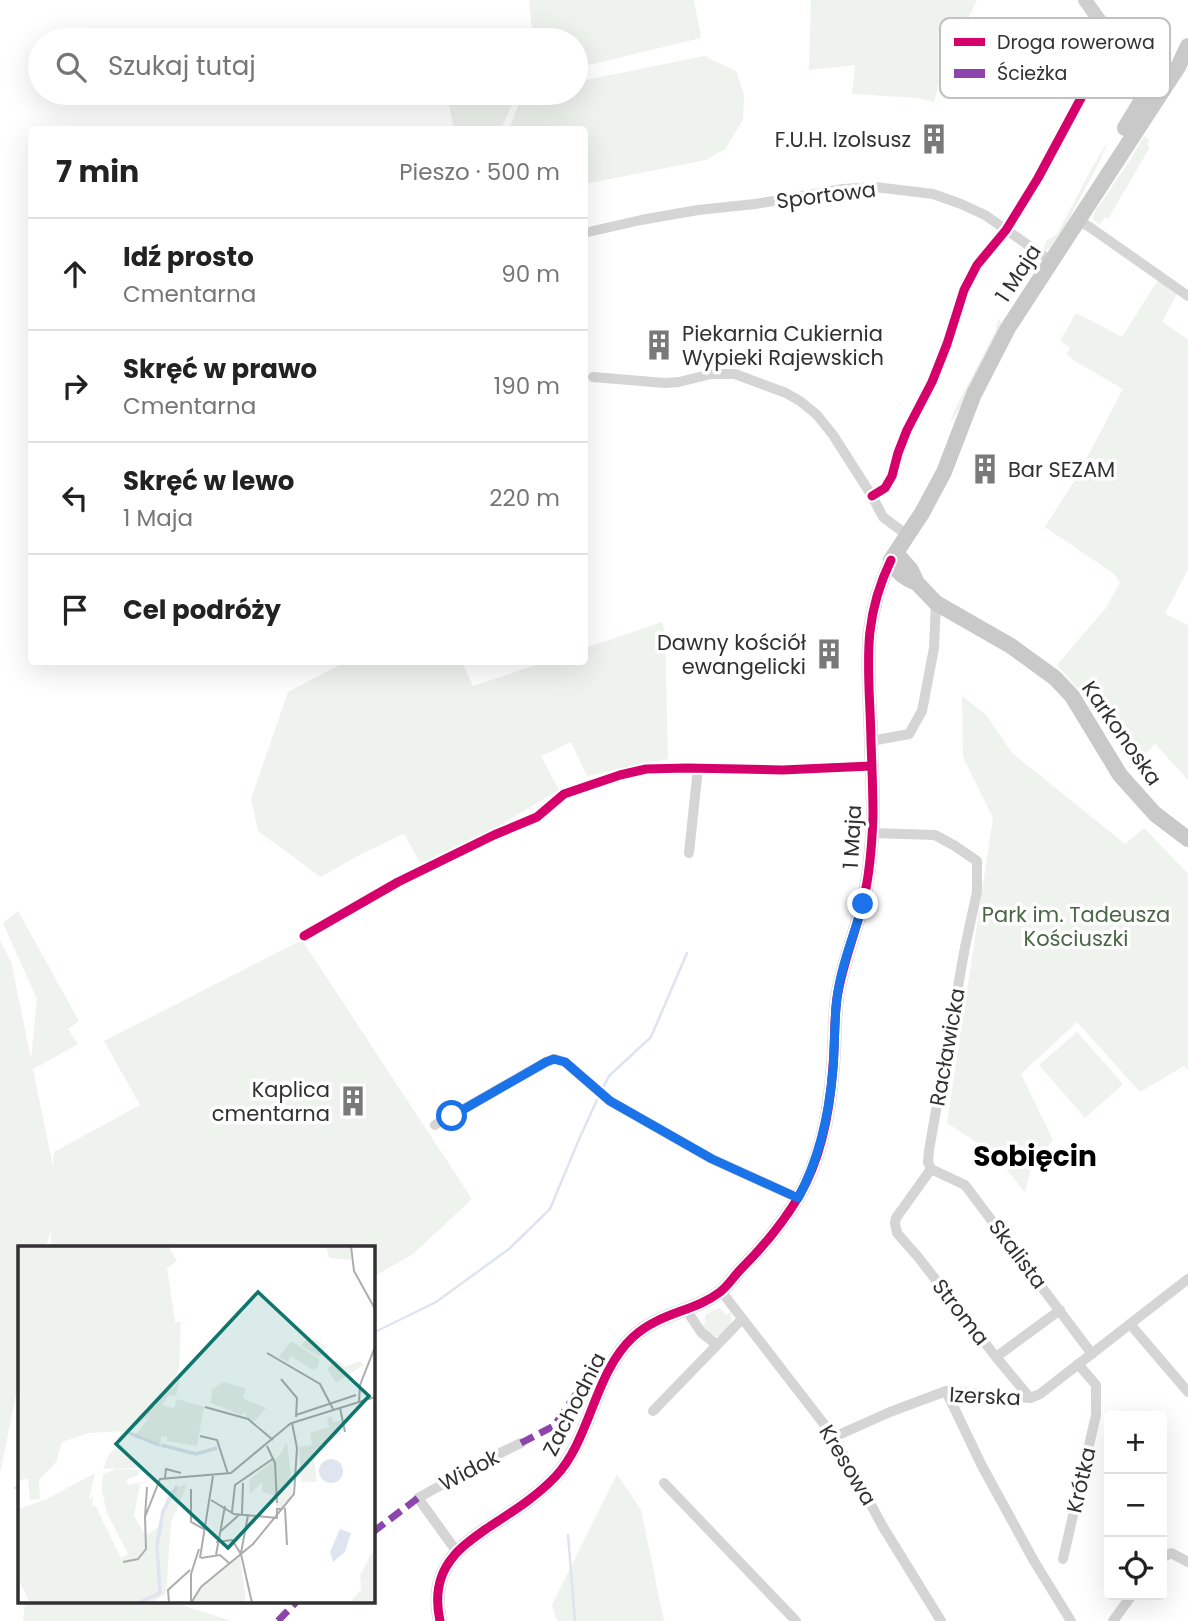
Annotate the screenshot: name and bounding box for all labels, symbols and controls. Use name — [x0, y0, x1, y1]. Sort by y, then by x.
legend — [940, 18, 1170, 98]
search box — [28, 28, 588, 105]
text: Droga rowerowa — [997, 29, 1155, 56]
icon: search — [52, 48, 90, 86]
text: Szukaj tutaj — [108, 48, 256, 84]
text: Ścieżka — [997, 60, 1067, 87]
building icon: F.U.H. Izolsusz — [917, 122, 951, 156]
place label: F.U.H. Izolsusz — [775, 125, 911, 154]
text: 7 min — [56, 150, 139, 193]
text: Pieszo · 500 m — [399, 156, 560, 188]
street label: Sportowa — [774, 174, 878, 216]
street label: 1 Maja — [988, 238, 1048, 308]
text: Idź prosto — [123, 239, 254, 275]
icon: ahead — [56, 255, 94, 293]
text: 90 m — [501, 258, 560, 290]
text: Cmentarna — [123, 278, 256, 310]
place label: Piekarnia Cukiernia Wypieki Rajewskich — [682, 319, 884, 372]
building icon: Piekarnia Cukiernia Wypieki Rajewskich — [642, 328, 676, 362]
text: Skręć w prawo — [123, 351, 317, 387]
icon: right — [56, 367, 94, 405]
text: 190 m — [494, 370, 560, 402]
text: Cmentarna — [123, 390, 256, 422]
building icon: Bar SEZAM — [968, 452, 1002, 486]
place label: Bar SEZAM — [1008, 455, 1115, 484]
text: Skręć w lewo — [123, 463, 294, 499]
icon: left — [56, 479, 94, 517]
text: 220 m — [489, 482, 560, 514]
text: 1 Maja — [123, 502, 193, 534]
icon: arrive — [56, 591, 94, 629]
text: Cel podróży — [123, 592, 281, 628]
place label: Dawny kościół ewangelicki — [657, 628, 807, 681]
building icon: Dawny kościół ewangelicki — [812, 637, 846, 671]
street label: Karkonoska — [1075, 675, 1169, 791]
street label: 1 Maja — [836, 804, 868, 870]
route end — [847, 888, 878, 919]
park label: Park im. Tadeusza Kościuszki — [982, 900, 1170, 953]
street label: Racławicka — [922, 986, 972, 1108]
place label: Kaplica cmentarna — [212, 1075, 330, 1128]
building icon: Kaplica cmentarna — [336, 1084, 370, 1118]
route start — [436, 1100, 467, 1131]
district label: Sobięcin — [973, 1137, 1097, 1176]
street label: Skalista — [982, 1213, 1054, 1295]
inset map — [18, 1246, 374, 1604]
street label: Stroma — [926, 1273, 996, 1351]
street label: Zachodnia — [536, 1347, 612, 1461]
street label: Izerska — [949, 1380, 1021, 1412]
map controls — [1104, 1411, 1167, 1600]
button: + — [1104, 1411, 1167, 1474]
street label: Kresowa — [813, 1419, 883, 1511]
street label: Widok — [434, 1442, 504, 1498]
street label: Krótka — [1059, 1444, 1103, 1516]
button: − — [1104, 1474, 1167, 1537]
button: locate — [1104, 1537, 1167, 1600]

